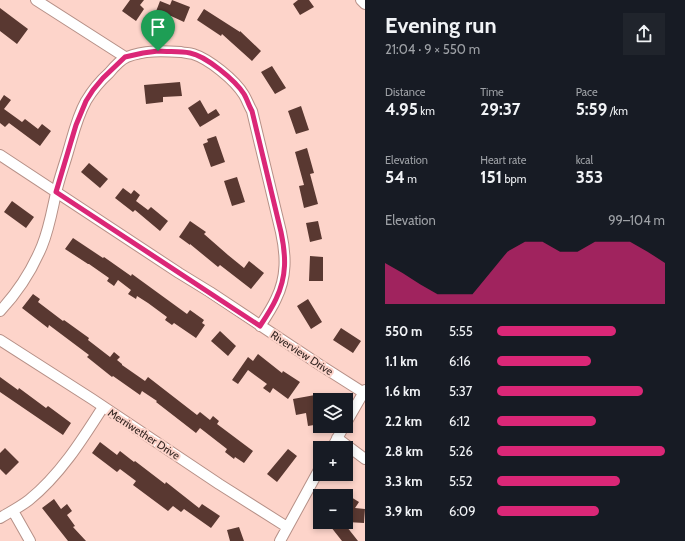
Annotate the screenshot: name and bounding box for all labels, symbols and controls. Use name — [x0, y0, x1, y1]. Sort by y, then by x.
pin — [141, 10, 175, 51]
text: Evening run — [385, 12, 497, 39]
button: share — [623, 13, 665, 55]
icon: arrive — [147, 16, 169, 38]
text: 21:04 · 9 × 550 m — [385, 41, 480, 57]
text: Distance — [385, 85, 426, 99]
text: Time — [480, 85, 504, 99]
text: Pace — [576, 85, 598, 99]
text: 4.95 — [385, 99, 418, 119]
text: 29:37 — [480, 99, 520, 119]
text: 5:59 — [576, 99, 607, 119]
text: km — [418, 104, 435, 118]
text: /km — [607, 104, 628, 118]
text: Elevation — [385, 153, 428, 167]
text: Heart rate — [480, 153, 526, 167]
text: kcal — [576, 153, 593, 167]
text: 54 — [385, 167, 405, 187]
text: 151 — [480, 167, 502, 187]
text: 353 — [576, 167, 603, 187]
text: m — [405, 172, 417, 186]
text: bpm — [502, 172, 526, 186]
text: Elevation — [385, 212, 436, 228]
text: 99–104 m — [608, 212, 665, 228]
text: 550 m — [385, 323, 422, 339]
text: 5:55 — [449, 323, 473, 339]
street label: Riverview Drive — [268, 328, 336, 379]
text: 1.1 km — [385, 353, 418, 369]
text: 6:16 — [449, 353, 471, 369]
text: 1.6 km — [385, 383, 421, 399]
text: 5:37 — [449, 383, 472, 399]
map controls — [313, 393, 353, 529]
button: layers — [313, 393, 353, 433]
street label: Merriwether Drive — [105, 405, 183, 463]
text: 2.2 km — [385, 413, 422, 429]
text: 6:12 — [449, 413, 470, 429]
button: + — [313, 441, 353, 481]
text: 2.8 km — [385, 443, 423, 459]
text: 5:26 — [449, 443, 473, 459]
text: 3.3 km — [385, 473, 422, 489]
text: 5:52 — [449, 473, 473, 489]
button: − — [313, 489, 353, 529]
text: 3.9 km — [385, 503, 423, 519]
text: 6:09 — [449, 503, 476, 519]

